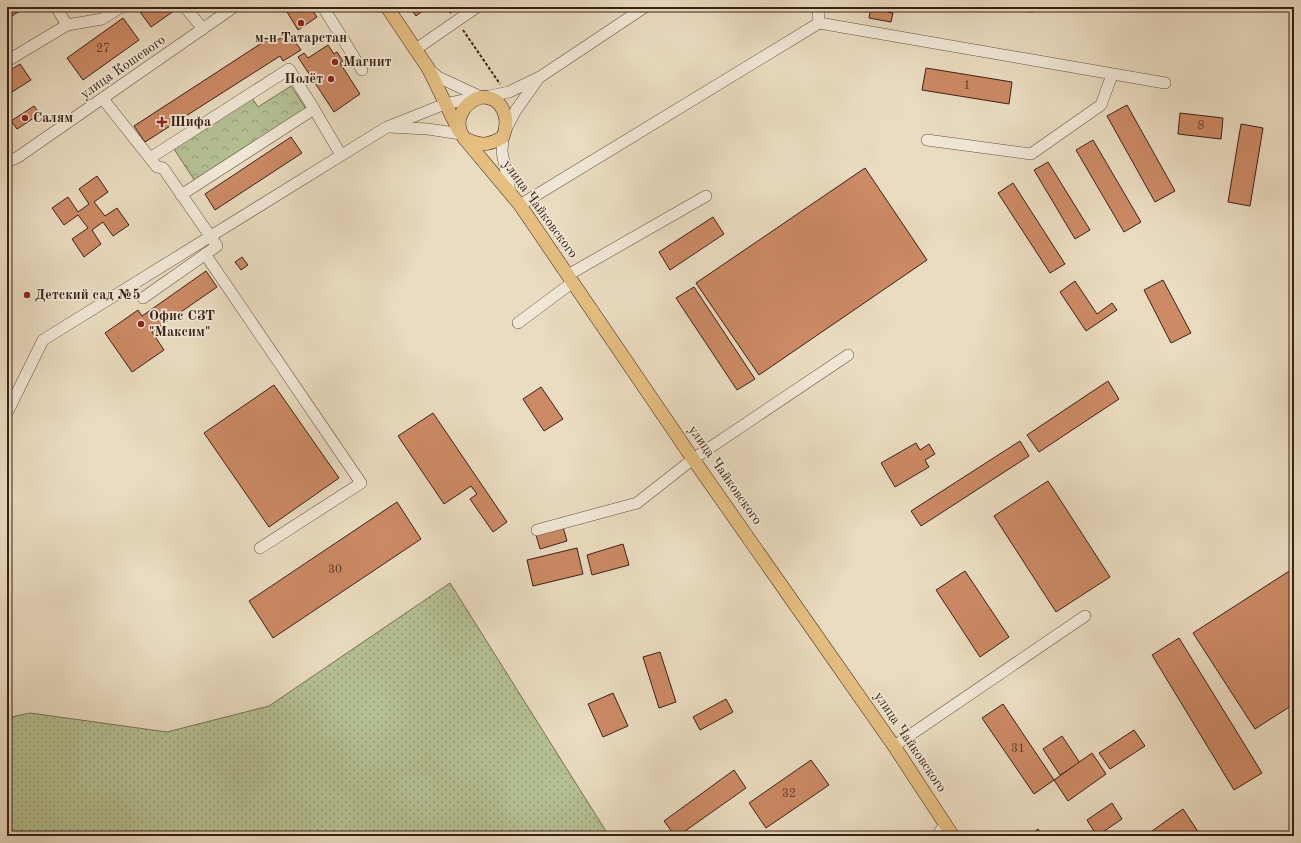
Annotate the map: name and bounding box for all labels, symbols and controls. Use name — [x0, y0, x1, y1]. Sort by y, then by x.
marker: м-н Татарстан — [296, 18, 306, 28]
place label: м-н Татарстан — [255, 31, 347, 45]
street label: улица Кошевого — [78, 33, 168, 101]
house number: 27 — [96, 43, 110, 55]
place label: Магнит — [343, 55, 392, 69]
marker: Магнит — [330, 57, 340, 67]
place label: Полёт — [284, 72, 323, 86]
marker: Полёт — [326, 74, 336, 84]
house number: 1 — [964, 80, 970, 92]
place label: Салям — [33, 111, 73, 125]
marker: Салям — [20, 113, 30, 123]
place label: Шифа — [170, 115, 211, 130]
marker: Шифа — [157, 117, 167, 127]
house number: 8 — [1198, 120, 1205, 132]
street label: улица Чайковского — [500, 157, 580, 261]
place label: Детский сад №5 — [35, 288, 141, 302]
marker: Детский сад №5 — [22, 290, 32, 300]
place label: Офис СЗТ "Максим" — [149, 309, 215, 339]
marker: Офис СЗТ "Максим" — [136, 319, 146, 329]
street label: улица Чайковского — [686, 423, 764, 527]
house number: 30 — [328, 564, 342, 576]
street label: улица Чайковского — [871, 689, 949, 795]
house number: 31 — [1011, 743, 1025, 755]
house number: 32 — [782, 788, 796, 800]

